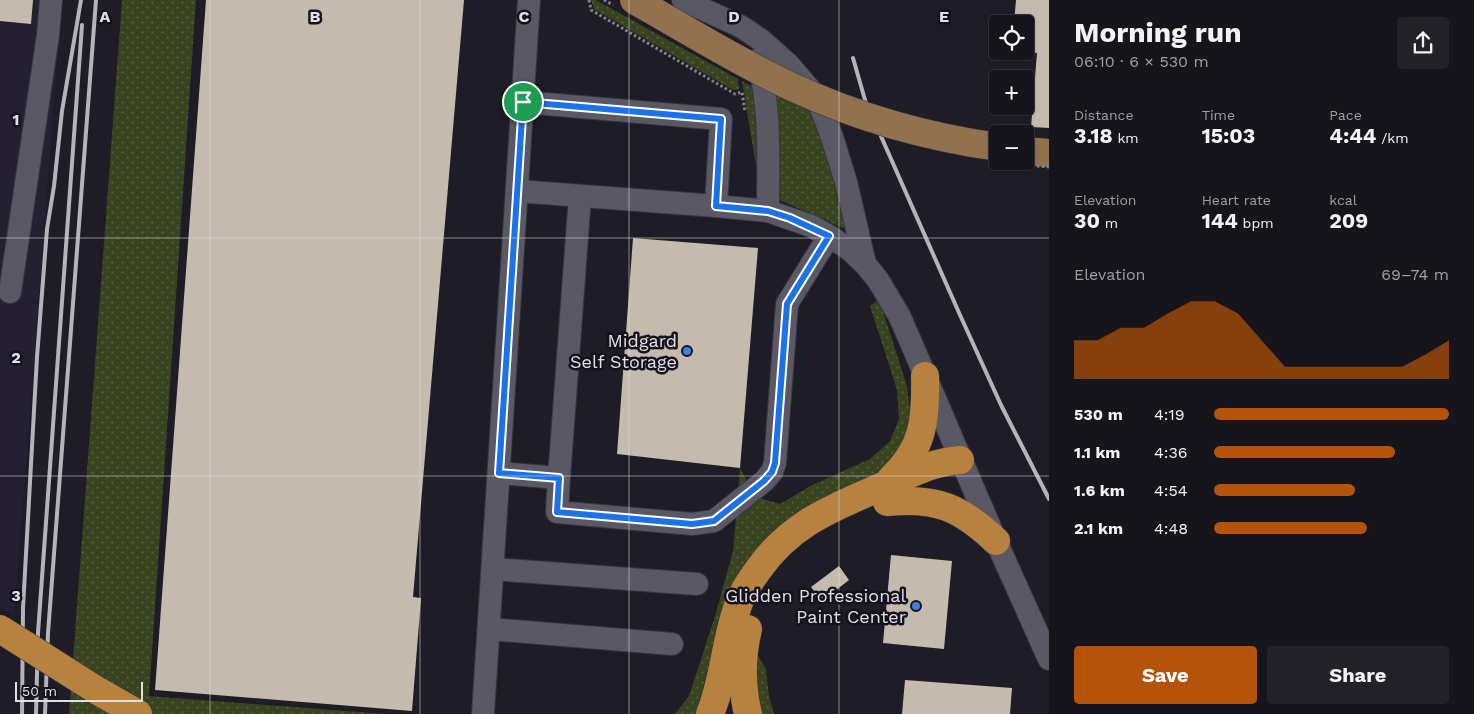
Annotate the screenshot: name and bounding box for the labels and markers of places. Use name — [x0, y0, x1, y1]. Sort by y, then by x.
pin — [502, 81, 544, 123]
place label: Midgard Self Storage — [570, 330, 677, 372]
marker: Midgard Self Storage — [681, 345, 693, 357]
place label: Glidden Professional Paint Center — [725, 585, 906, 627]
marker: Glidden Professional Paint Center — [910, 600, 922, 612]

